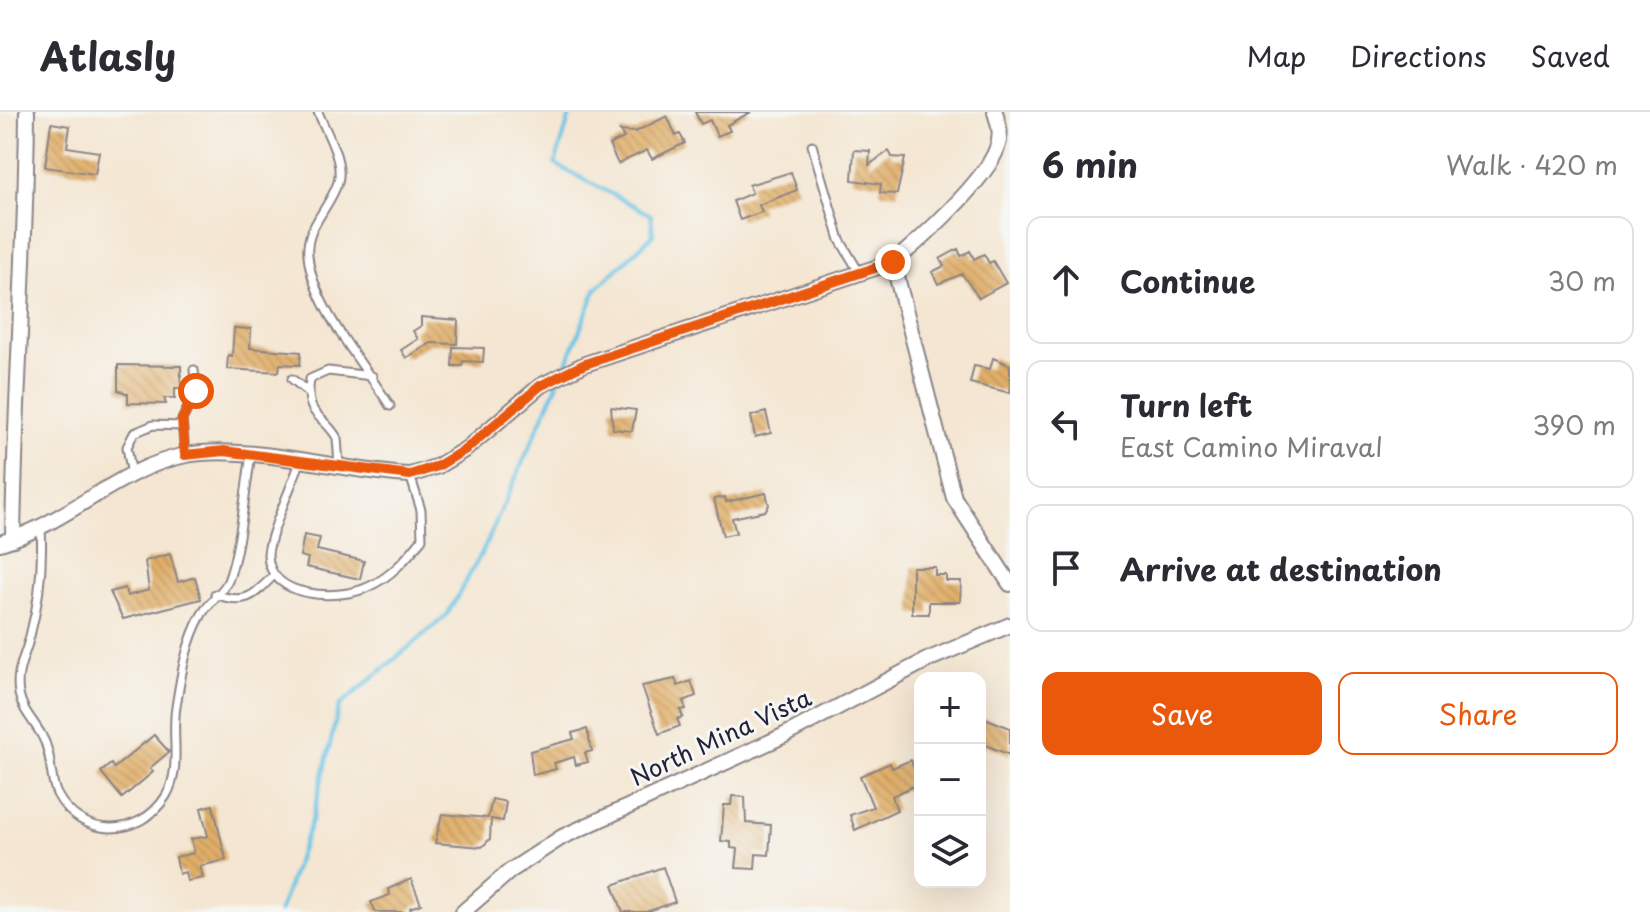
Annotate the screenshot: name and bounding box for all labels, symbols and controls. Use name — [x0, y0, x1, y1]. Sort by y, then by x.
text: Atlasly — [40, 27, 176, 84]
text: Map — [1247, 34, 1306, 77]
text: Directions — [1350, 34, 1487, 77]
text: Saved — [1531, 34, 1610, 77]
text: 6 min — [1042, 138, 1138, 190]
text: Walk · 420 m — [1446, 145, 1618, 184]
route end — [875, 244, 911, 280]
icon: ahead — [1044, 258, 1088, 302]
text: Continue — [1120, 258, 1255, 303]
text: 30 m — [1548, 261, 1616, 300]
route start — [178, 373, 214, 409]
text: Turn left — [1120, 382, 1252, 427]
icon: left — [1044, 402, 1088, 446]
text: 390 m — [1532, 405, 1616, 444]
text: East Camino Miraval — [1120, 427, 1383, 466]
icon: arrive — [1044, 546, 1088, 590]
text: Arrive at destination — [1120, 546, 1442, 591]
map controls — [914, 672, 986, 888]
button: + — [914, 672, 986, 744]
button: Save — [1042, 672, 1322, 755]
button: Share — [1338, 672, 1618, 755]
street label: North Mina Vista — [624, 678, 817, 794]
button: − — [914, 744, 986, 816]
button: layers — [914, 816, 986, 888]

